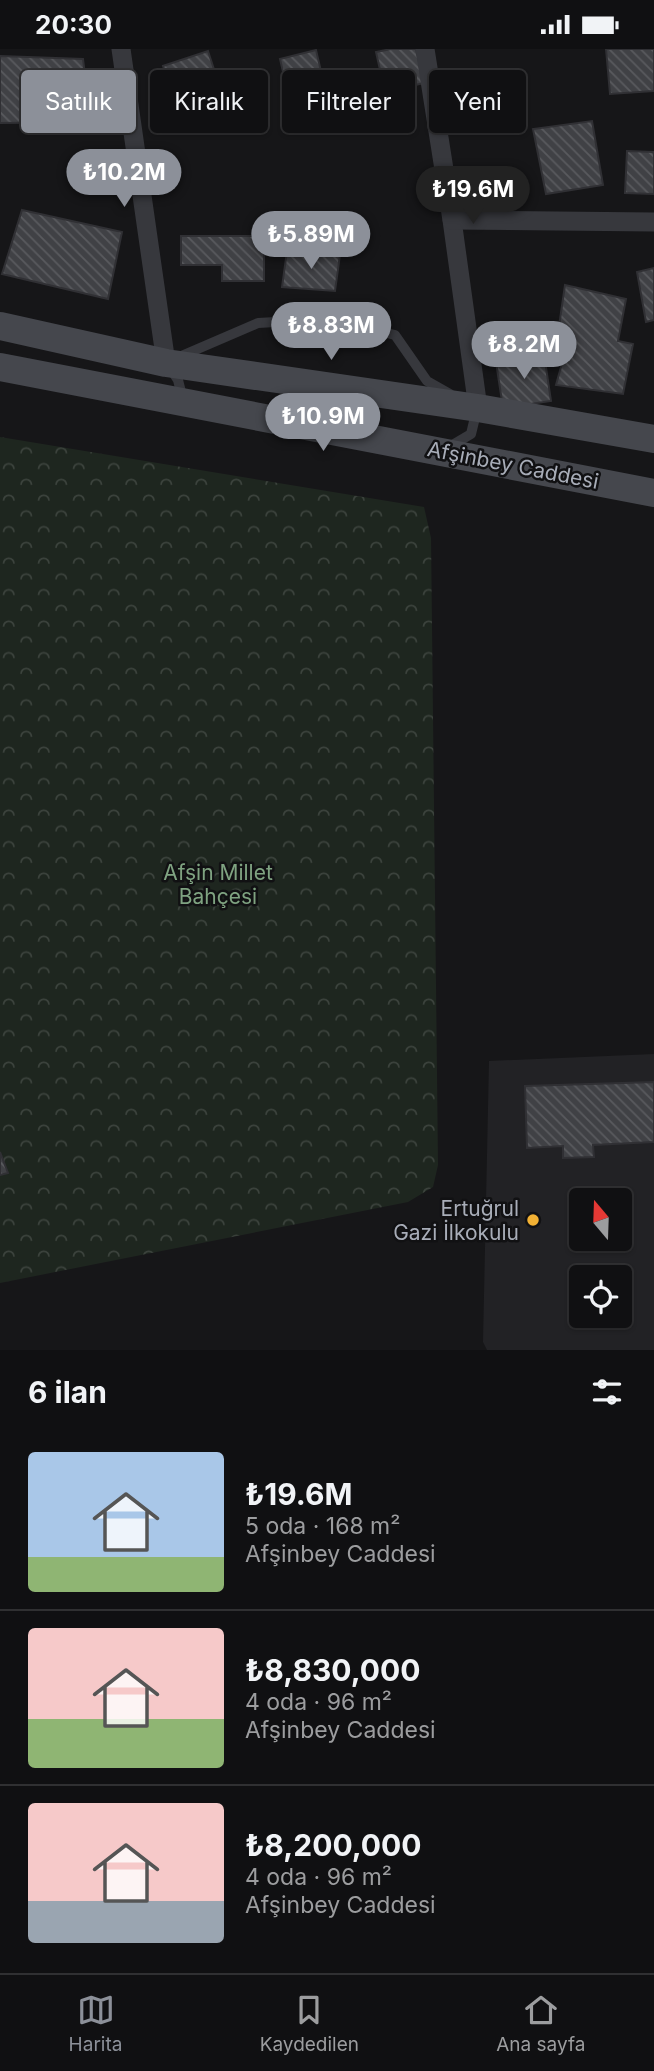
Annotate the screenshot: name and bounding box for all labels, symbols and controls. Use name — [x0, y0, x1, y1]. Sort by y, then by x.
text: 20:30 — [35, 9, 112, 40]
chip: Satılık — [21, 70, 136, 133]
chip: Kiralık — [150, 70, 268, 133]
chip: Filtreler — [282, 70, 415, 133]
chip: Yeni — [429, 70, 526, 133]
pin: ₺10.2M — [67, 149, 181, 209]
text: ₺10.2M — [82, 158, 166, 186]
pin: ₺19.6M — [416, 167, 530, 226]
text: ₺19.6M — [432, 175, 514, 203]
pin: ₺5.89M — [254, 211, 368, 271]
text: ₺5.89M — [267, 220, 355, 248]
pin: ₺8.83M — [274, 303, 388, 362]
text: ₺8.83M — [287, 311, 375, 339]
pin: ₺8.2M — [475, 321, 573, 381]
text: ₺8.2M — [488, 330, 560, 358]
pin: ₺10.9M — [266, 393, 380, 453]
text: ₺10.9M — [281, 402, 365, 430]
street label: Afşinbey Caddesi — [425, 436, 601, 494]
park label: Afşin Millet Bahçesi — [163, 860, 273, 909]
north arrow — [569, 1188, 632, 1251]
map controls — [569, 1188, 632, 1328]
place label: Ertuğrul Gazi İlkokulu — [393, 1196, 519, 1245]
marker: Ertuğrul Gazi İlkokulu — [525, 1212, 541, 1228]
button: locate — [569, 1265, 632, 1328]
icon: filters — [588, 1373, 626, 1411]
text: 6 ilan — [28, 1374, 107, 1410]
text: ₺19.6M — [245, 1476, 352, 1512]
icon: home — [84, 1480, 168, 1564]
text: 5 oda · 168 m² — [245, 1512, 400, 1540]
text: Afşinbey Caddesi — [245, 1540, 436, 1568]
text: ₺8,830,000 — [245, 1652, 420, 1688]
icon: home — [84, 1656, 168, 1740]
text: 4 oda · 96 m² — [245, 1688, 392, 1716]
text: Afşinbey Caddesi — [245, 1716, 436, 1744]
text: ₺8,200,000 — [245, 1827, 422, 1863]
icon: home — [84, 1831, 168, 1915]
text: 4 oda · 96 m² — [245, 1863, 392, 1891]
text: Afşinbey Caddesi — [245, 1891, 436, 1919]
tab: Harita — [69, 1991, 122, 2056]
tab: Kaydedilen — [260, 1991, 359, 2056]
tab: Ana sayfa — [496, 1991, 585, 2056]

